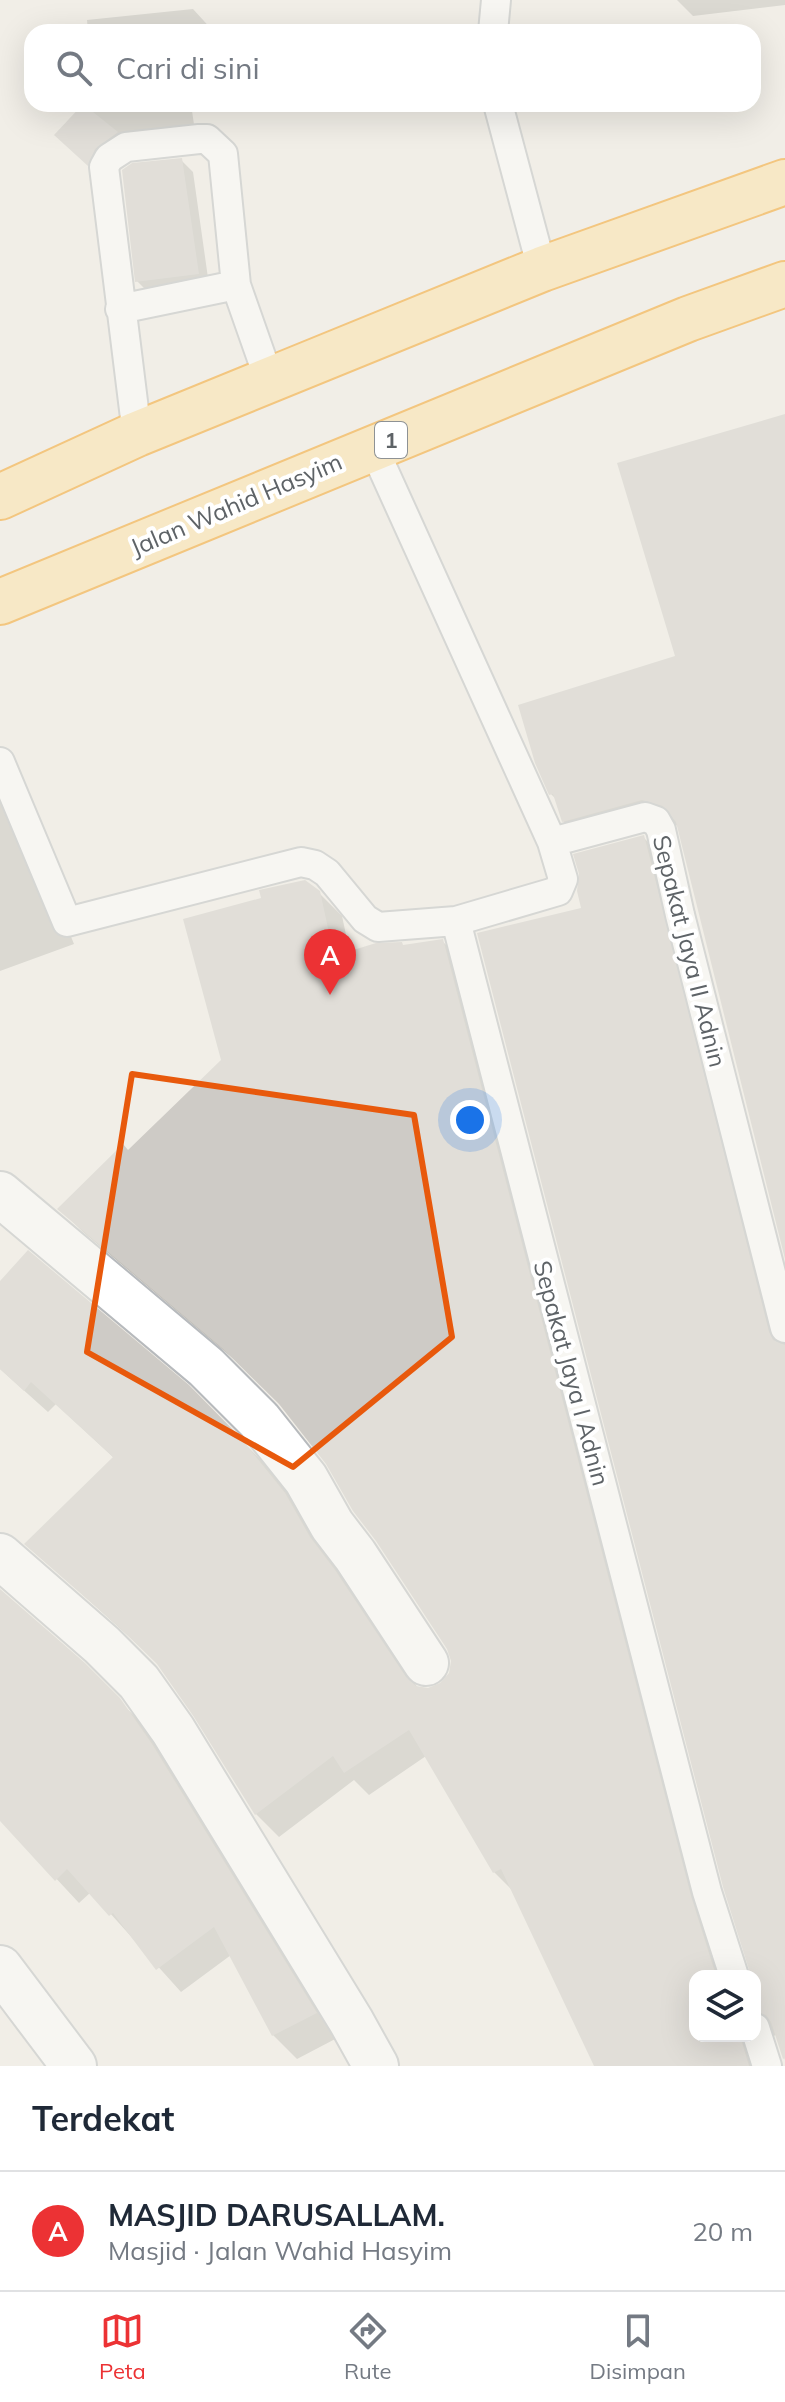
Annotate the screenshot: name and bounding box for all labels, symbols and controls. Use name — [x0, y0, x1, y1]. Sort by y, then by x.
search box — [24, 24, 761, 112]
icon: search — [52, 46, 96, 90]
text: Cari di sini — [116, 49, 260, 87]
road number: 1 — [375, 422, 407, 458]
street label: Jalan Wahid Hasyim — [126, 446, 346, 562]
street label: Sepakat Jaya II Adnin — [647, 832, 733, 1070]
pin: A — [304, 929, 356, 995]
your location — [450, 1100, 490, 1140]
street label: Sepakat Jaya I Adnin — [528, 1257, 616, 1489]
map controls — [689, 1970, 761, 2042]
button: layers — [689, 1970, 761, 2042]
text: Terdekat — [32, 2097, 174, 2140]
text: MASJID DARUSALLAM. — [108, 2196, 445, 2234]
text: A — [48, 2215, 68, 2248]
text: 20 m — [692, 2215, 753, 2248]
text: Masjid · Jalan Wahid Hasyim — [108, 2234, 452, 2267]
tab: Peta — [99, 2309, 146, 2385]
tab: Rute — [344, 2309, 391, 2385]
tab: Disimpan — [590, 2309, 686, 2385]

